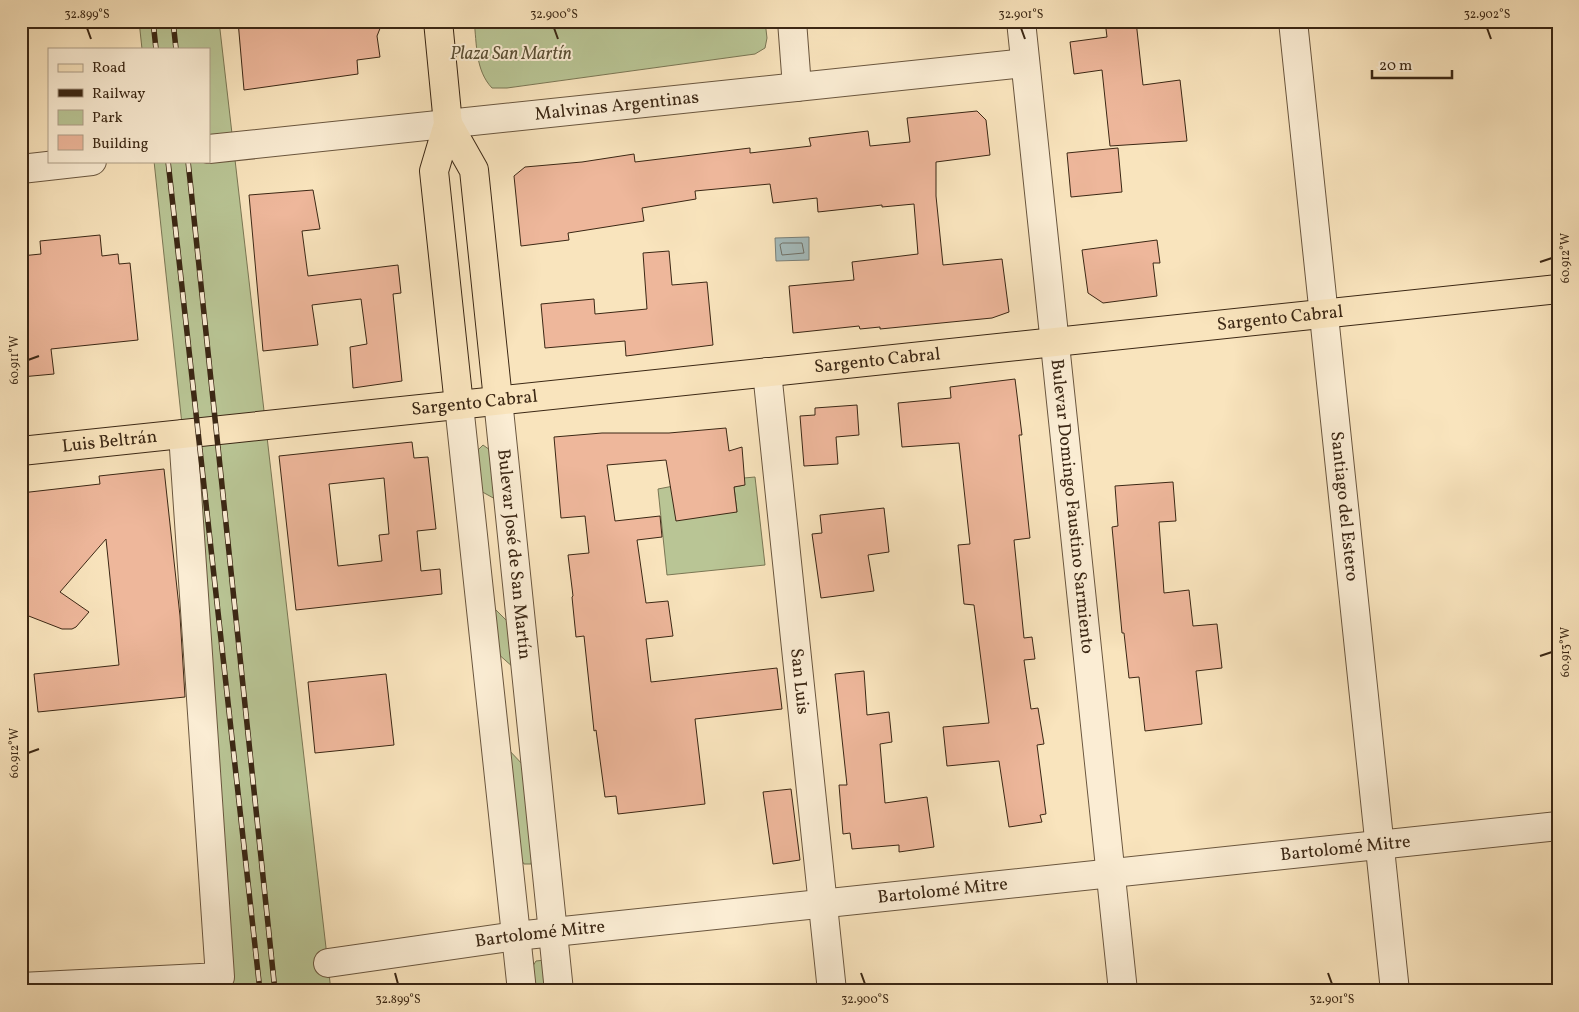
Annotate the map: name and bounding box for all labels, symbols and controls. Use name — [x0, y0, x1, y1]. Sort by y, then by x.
text: 32.899°S — [64, 7, 110, 23]
text: 32.900°S — [530, 7, 578, 23]
text: 32.901°S — [998, 7, 1044, 23]
text: 32.902°S — [1464, 7, 1510, 23]
park label: Plaza San Martín — [450, 42, 572, 67]
legend — [48, 48, 210, 162]
scale bar — [1372, 48, 1452, 80]
text: 20 m — [1379, 56, 1412, 77]
text: Road — [92, 58, 126, 79]
text: Railway — [92, 84, 145, 105]
street label: Malvinas Argentinas — [533, 85, 700, 127]
text: Park — [92, 108, 123, 129]
text: Building — [92, 134, 149, 155]
text: 60.912°W — [1558, 233, 1574, 283]
street label: Sargento Cabral — [1216, 299, 1344, 337]
text: 60.911°W — [7, 336, 23, 384]
street label: Sargento Cabral — [813, 342, 942, 380]
street label: Bulevar Domingo Faustino Sarmiento — [1044, 358, 1100, 655]
street label: Sargento Cabral — [410, 384, 539, 422]
street label: Luis Beltrán — [61, 424, 159, 459]
street label: Santiago del Estero — [1324, 430, 1364, 583]
street label: Bulevar José de San Martín — [491, 448, 537, 661]
text: 60.913°W — [1558, 627, 1574, 677]
street label: San Luis — [784, 647, 815, 716]
text: 60.912°W — [7, 728, 23, 778]
street label: Bartolomé Mitre — [1279, 829, 1412, 868]
street label: Bartolomé Mitre — [876, 872, 1009, 910]
street label: Bartolomé Mitre — [473, 914, 606, 954]
text: 32.899°S — [375, 992, 421, 1008]
text: 32.900°S — [841, 992, 889, 1008]
text: 32.901°S — [1309, 992, 1355, 1008]

